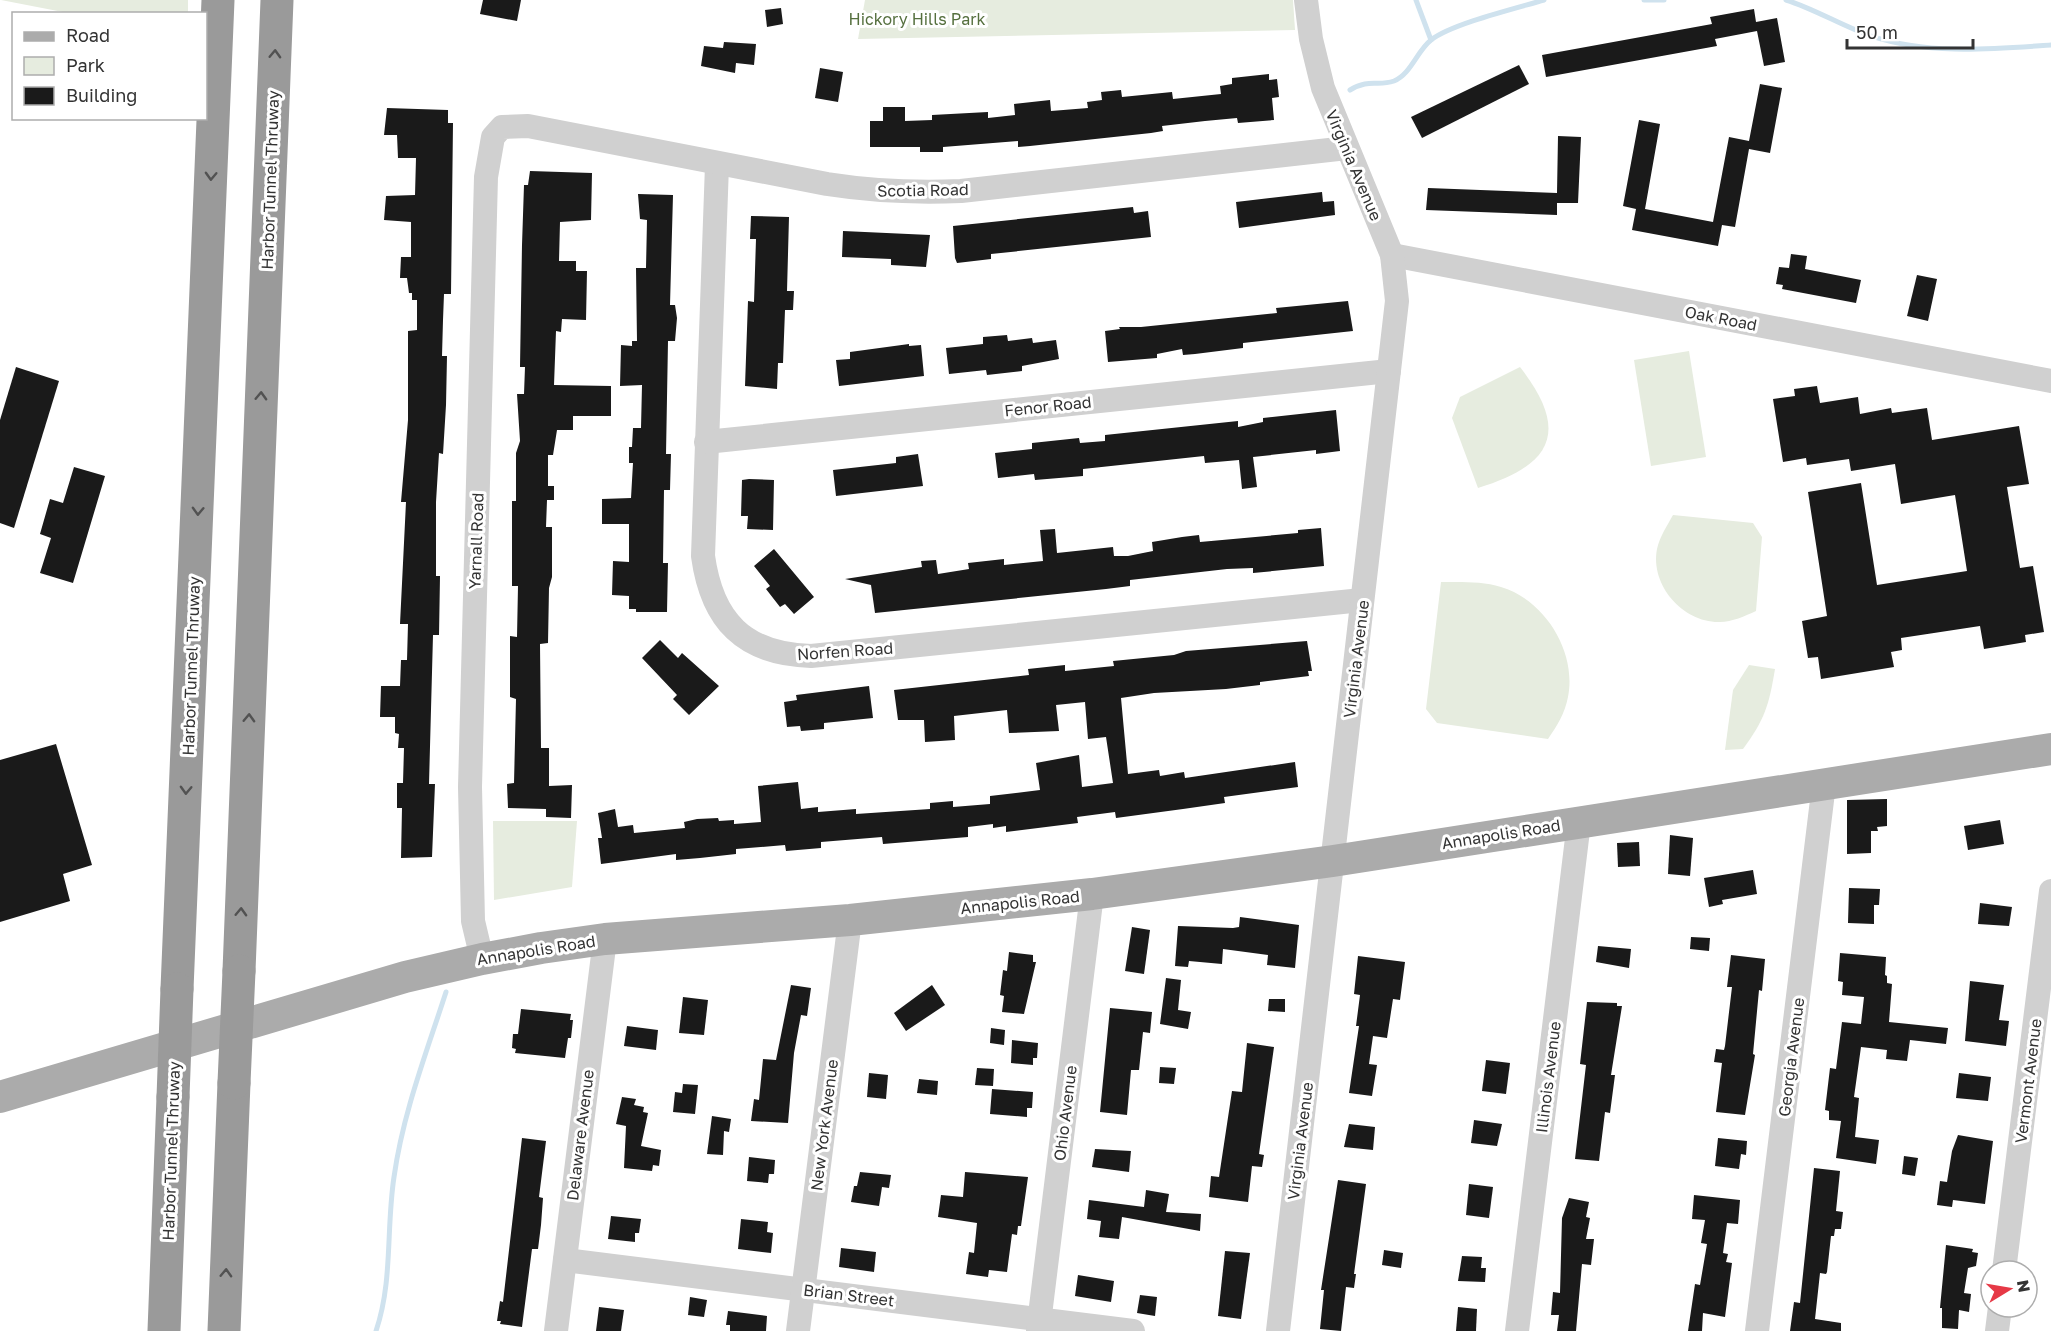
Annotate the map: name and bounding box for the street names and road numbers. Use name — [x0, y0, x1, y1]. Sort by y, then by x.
street label: Harbor Tunnel Thruway — [257, 90, 283, 270]
street label: Virginia Avenue — [1322, 106, 1386, 224]
street label: Scotia Road — [877, 179, 969, 201]
street label: Oak Road — [1683, 301, 1759, 335]
street label: Fenor Road — [1003, 391, 1093, 421]
street label: Yarnall Road — [464, 492, 488, 590]
street label: Harbor Tunnel Thruway — [178, 576, 204, 756]
street label: Virginia Avenue — [1339, 599, 1373, 719]
street label: Norfen Road — [796, 638, 894, 664]
street label: Annapolis Road — [1440, 815, 1562, 853]
street label: Annapolis Road — [959, 886, 1081, 918]
street label: Annapolis Road — [475, 931, 597, 969]
street label: Georgia Avenue — [1774, 996, 1808, 1118]
street label: Vermont Avenue — [2010, 1017, 2046, 1145]
street label: Illinois Avenue — [1531, 1020, 1565, 1134]
street label: New York Avenue — [806, 1058, 842, 1192]
street label: Harbor Tunnel Thruway — [158, 1061, 184, 1241]
street label: Ohio Avenue — [1049, 1064, 1081, 1162]
street label: Delaware Avenue — [562, 1068, 598, 1202]
street label: Virginia Avenue — [1283, 1081, 1317, 1201]
street label: Brian Street — [802, 1279, 896, 1311]

